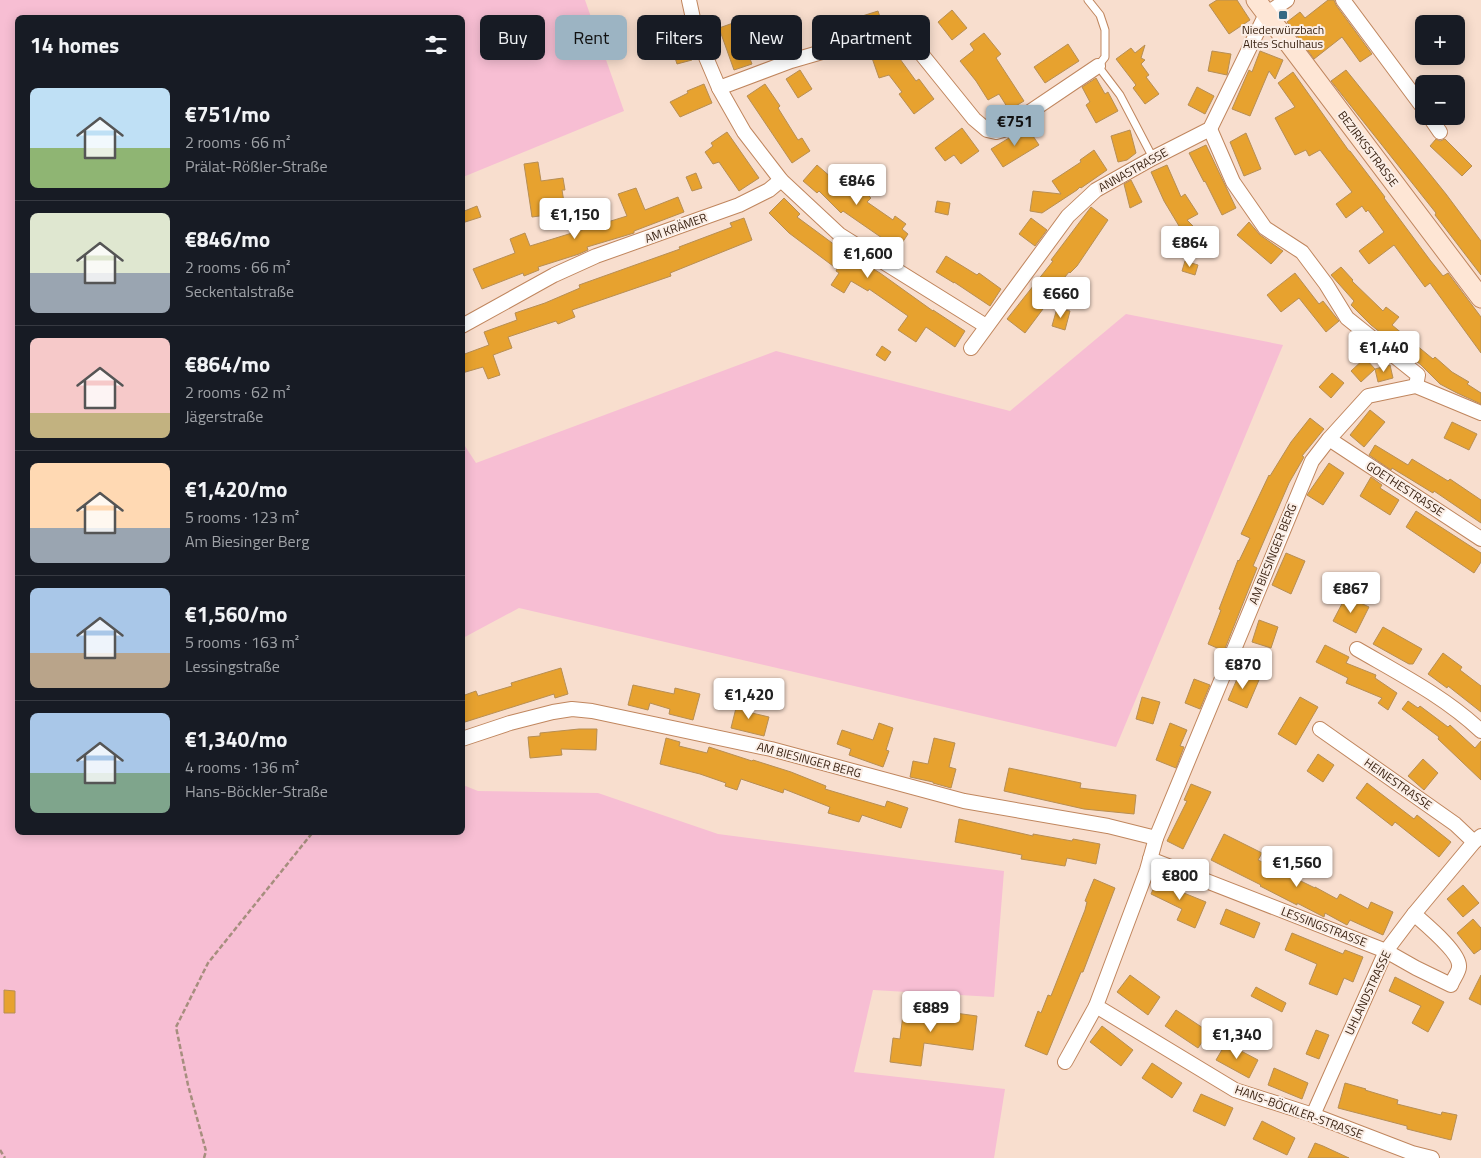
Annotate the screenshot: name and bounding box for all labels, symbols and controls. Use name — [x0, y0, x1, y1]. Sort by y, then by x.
marker: Niederwürzbach Altes Schulhaus — [1277, 9, 1289, 21]
chip: Buy — [480, 15, 545, 60]
chip: Rent — [555, 15, 627, 60]
chip: Filters — [637, 15, 721, 60]
chip: New — [731, 15, 802, 60]
chip: Apartment — [812, 15, 930, 60]
map controls — [1415, 15, 1465, 125]
button: + — [1415, 15, 1465, 65]
place label: Niederwürzbach Altes Schulhaus — [1242, 20, 1324, 53]
text: 14 homes — [30, 29, 119, 61]
icon: filters — [422, 31, 450, 59]
button: − — [1415, 75, 1465, 125]
text: €751/mo — [185, 98, 270, 130]
pin: €751 — [985, 104, 1045, 147]
street label: BEZIRKSSTRASSE — [1333, 107, 1404, 191]
icon: home — [70, 108, 130, 168]
text: €751 — [997, 109, 1033, 133]
text: 2 rooms · 66 m² — [185, 130, 290, 154]
street label: ANNASTRASSE — [1094, 142, 1171, 197]
text: Prälat-Rößler-Straße — [185, 154, 327, 178]
pin: €846 — [827, 164, 887, 206]
text: €846 — [839, 168, 875, 192]
pin: €1,150 — [534, 198, 616, 240]
text: €1,150 — [550, 202, 600, 226]
street label: AM KRÄMER — [642, 207, 710, 248]
text: €846/mo — [185, 223, 270, 255]
pin: €864 — [1160, 226, 1220, 268]
text: €864 — [1172, 230, 1208, 254]
icon: home — [70, 233, 130, 293]
pin: €1,600 — [827, 236, 909, 279]
text: €1,600 — [843, 241, 893, 265]
text: 2 rooms · 66 m² — [185, 255, 290, 279]
pin: €660 — [1031, 276, 1091, 319]
text: Seckentalstraße — [185, 279, 294, 303]
text: €660 — [1043, 281, 1079, 305]
pin: €1,440 — [1343, 330, 1425, 373]
text: €1,440 — [1359, 335, 1409, 359]
text: €864/mo — [185, 348, 270, 380]
icon: home — [70, 358, 130, 418]
text: 2 rooms · 62 m² — [185, 380, 290, 404]
text: Jägerstraße — [185, 404, 263, 428]
street label: GOETHESTRASSE — [1362, 456, 1448, 521]
text: €1,420/mo — [185, 473, 287, 505]
icon: home — [70, 483, 130, 543]
street label: AM BIESINGER BERG — [1244, 501, 1301, 607]
text: 5 rooms · 123 m² — [185, 505, 299, 529]
text: Am Biesinger Berg — [185, 529, 309, 553]
pin: €867 — [1321, 572, 1381, 614]
text: €867 — [1333, 576, 1369, 600]
text: €1,560/mo — [185, 598, 287, 630]
icon: home — [70, 608, 130, 668]
text: 5 rooms · 163 m² — [185, 630, 299, 654]
pin: €870 — [1213, 648, 1273, 690]
text: €870 — [1225, 652, 1261, 676]
text: Lessingstraße — [185, 654, 280, 678]
pin: €1,420 — [708, 678, 790, 720]
text: €1,420 — [724, 682, 774, 706]
text: €1,340/mo — [185, 723, 287, 755]
icon: home — [70, 733, 130, 793]
street label: AM BIESINGER BERG — [755, 736, 863, 783]
street label: HEINESTRASSE — [1360, 753, 1436, 814]
text: 4 rooms · 136 m² — [185, 755, 299, 779]
text: Hans-Böckler-Straße — [185, 779, 328, 803]
pin: €1,560 — [1256, 846, 1338, 888]
text: €1,560 — [1272, 850, 1322, 874]
pin: €800 — [1150, 858, 1210, 901]
text: €800 — [1162, 863, 1198, 887]
street label: LESSINGSTRASSE — [1278, 901, 1370, 952]
street label: UHLANDSTRASSE — [1340, 947, 1396, 1038]
pin: €889 — [901, 990, 961, 1033]
text: €889 — [913, 995, 949, 1019]
pin: €1,340 — [1196, 1018, 1278, 1060]
text: €1,340 — [1212, 1022, 1262, 1046]
street label: HANS-BÖCKLER-STRASSE — [1232, 1079, 1366, 1144]

